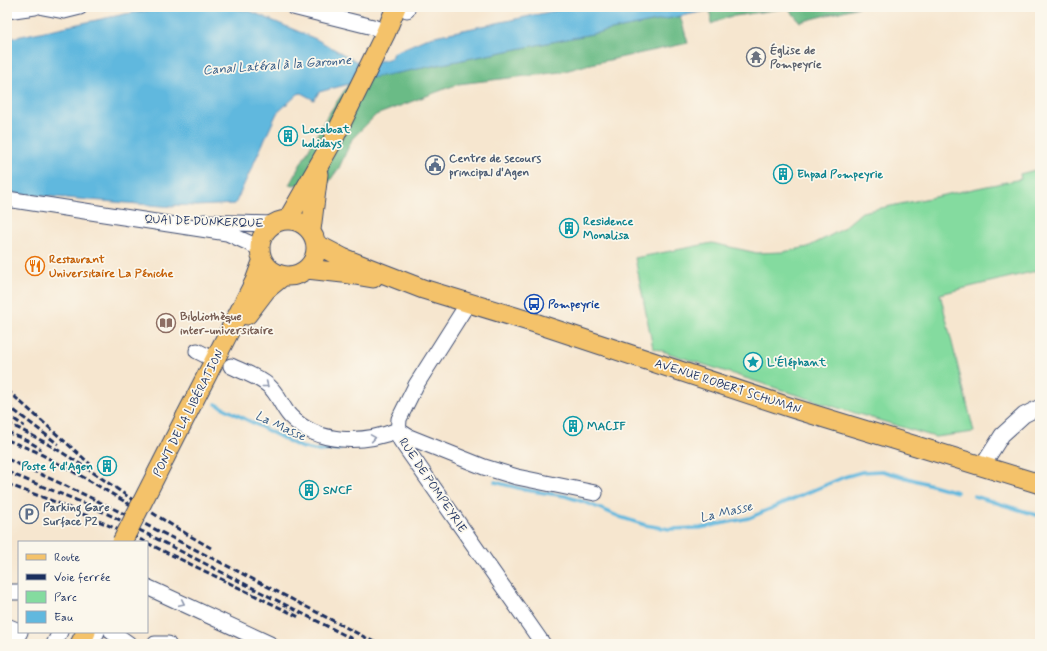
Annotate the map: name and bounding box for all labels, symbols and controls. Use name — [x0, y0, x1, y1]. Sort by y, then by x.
place label: Église de Pompeyrie — [770, 43, 822, 73]
temple icon: Église de Pompeyrie — [745, 46, 767, 68]
water label: Canal Latéral à la Garonne — [202, 52, 353, 79]
place label: Locaboat holidays — [302, 122, 351, 152]
building icon: Locaboat holidays — [277, 125, 299, 147]
place label: Centre de secours principal d'Agen — [449, 151, 541, 181]
public building icon: Centre de secours principal d'Agen — [424, 154, 446, 176]
building icon: Ehpad Pompeyrie — [772, 163, 794, 185]
place label: Ehpad Pompeyrie — [797, 167, 883, 183]
street label: QUAI DE DUNKERQUE — [144, 212, 264, 232]
place label: Residence Monalisa — [583, 214, 634, 244]
building icon: Residence Monalisa — [558, 217, 580, 239]
place label: Restaurant Universitaire La Péniche — [49, 252, 173, 282]
restaurant icon: Restaurant Universitaire La Péniche — [24, 255, 46, 277]
bus stop icon: Pompeyrie — [523, 293, 545, 315]
place label: Pompeyrie — [548, 297, 600, 313]
place label: Bibliothèque inter-universitaire — [180, 309, 274, 339]
library icon: Bibliothèque inter-universitaire — [155, 312, 177, 334]
street label: PONT DE LA LIBÉRATION — [150, 347, 228, 480]
place icon: L'Éléphant — [742, 351, 764, 373]
place label: L'Éléphant — [767, 355, 827, 371]
street label: AVENUE ROBERT SCHUMAN — [653, 356, 803, 418]
one-way arrow — [261, 380, 268, 387]
water label: La Masse — [252, 407, 309, 446]
building icon: MACIF — [562, 415, 584, 437]
place label: MACIF — [587, 419, 626, 435]
one-way arrow — [370, 434, 376, 443]
street label: RUE DE POMPEYRIE — [395, 435, 470, 536]
building icon: Poste 4 d'Agen — [96, 455, 118, 477]
place label: Poste 4 d'Agen — [21, 459, 93, 475]
building icon: SNCF — [298, 479, 320, 501]
place label: SNCF — [323, 483, 353, 499]
water label: La Masse — [698, 498, 755, 527]
place label: Parking Gare Surface P2 — [43, 500, 110, 530]
parking icon: Parking Gare Surface P2 — [18, 503, 40, 525]
legend — [18, 541, 148, 633]
text: Route — [54, 550, 80, 566]
text: Voie ferrée — [54, 570, 111, 586]
text: Parc — [54, 590, 77, 606]
one-way arrow — [178, 598, 186, 606]
text: Eau — [54, 610, 74, 626]

